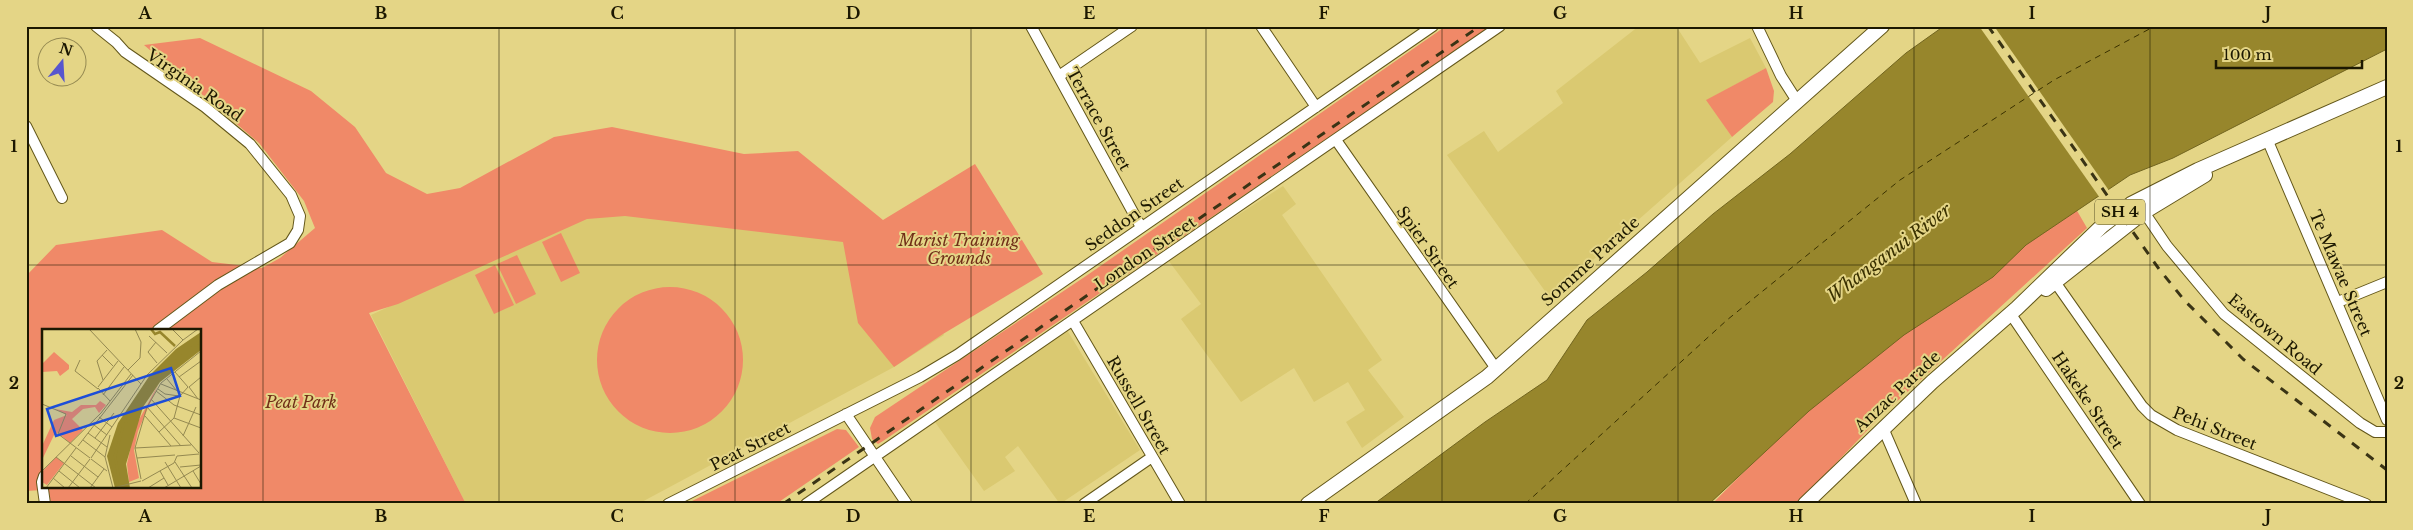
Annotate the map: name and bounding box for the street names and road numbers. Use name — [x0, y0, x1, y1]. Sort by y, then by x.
street label: Virginia Road — [142, 44, 247, 126]
street label: Terrace Street — [1062, 64, 1136, 174]
street label: Seddon Street — [1081, 173, 1187, 255]
road number: SH 4 — [2095, 200, 2145, 224]
street label: Spier Street — [1392, 202, 1464, 292]
street label: Te Mawae Street — [2305, 207, 2377, 339]
street label: London Street — [1090, 212, 1200, 294]
street label: Somme Parade — [1537, 212, 1643, 310]
street label: Eastown Road — [2224, 289, 2326, 379]
street label: Anzac Parade — [1849, 346, 1944, 437]
street label: Hakeke Street — [2048, 347, 2128, 453]
street label: Russell Street — [1103, 352, 1175, 458]
street label: Pehi Street — [2170, 402, 2260, 454]
street label: Peat Street — [707, 417, 793, 475]

